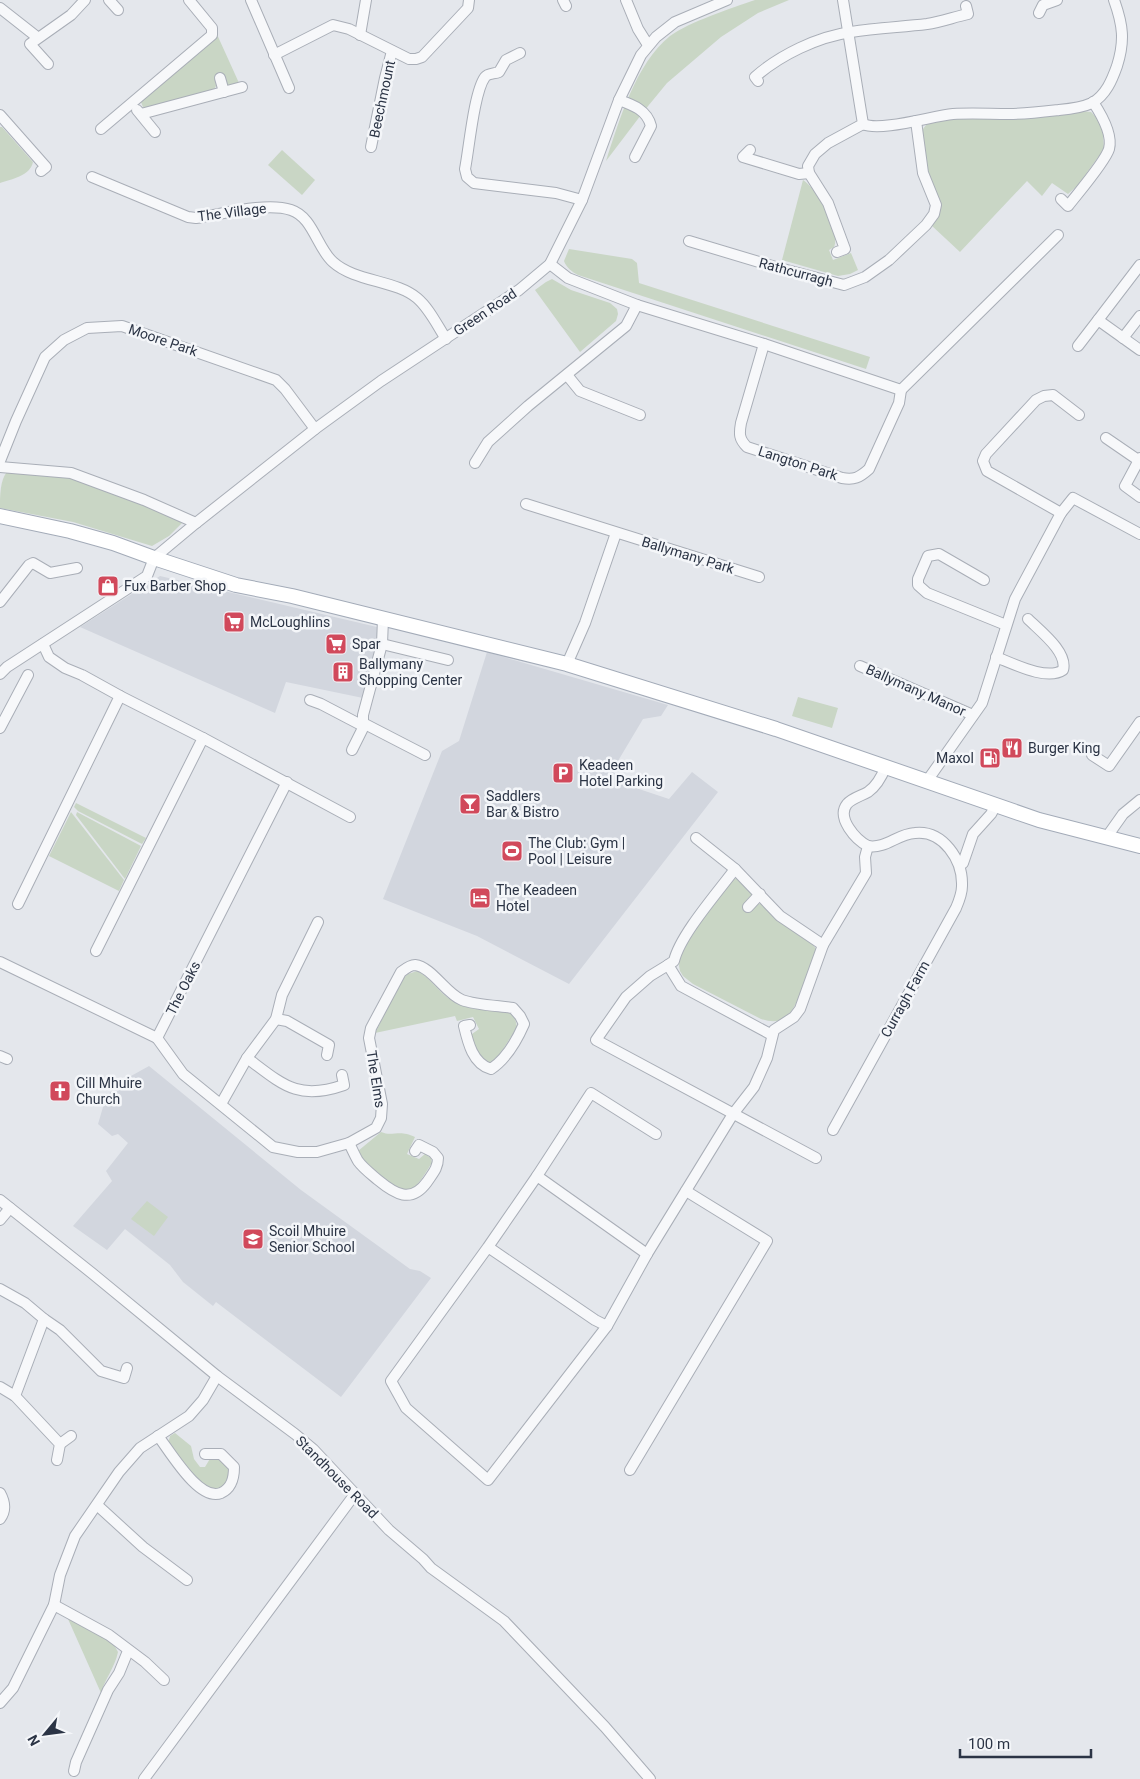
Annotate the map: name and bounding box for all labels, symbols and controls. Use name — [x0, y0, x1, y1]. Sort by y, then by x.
street label: Beechmount — [366, 58, 398, 139]
street label: The Village — [197, 200, 267, 224]
street label: Rathcurragh — [757, 254, 835, 290]
street label: Green Road — [451, 285, 519, 339]
street label: Moore Park — [126, 321, 200, 360]
street label: Langton Park — [756, 443, 841, 484]
street label: Ballymany Park — [640, 533, 737, 577]
shop icon: Fux Barber Shop — [96, 574, 120, 598]
place label: Fux Barber Shop — [124, 578, 226, 594]
supermarket icon: McLoughlins — [222, 610, 246, 634]
place label: McLoughlins — [250, 614, 330, 630]
supermarket icon: Spar — [324, 632, 348, 656]
place label: Spar — [352, 636, 381, 652]
place label: Ballymany Shopping Center — [359, 656, 462, 688]
building icon: Ballymany Shopping Center — [331, 660, 355, 684]
street label: Ballymany Manor — [864, 661, 969, 719]
restaurant icon: Burger King — [1000, 736, 1024, 760]
place label: Burger King — [1028, 740, 1100, 756]
fuel station icon: Maxol — [978, 746, 1002, 770]
place label: Maxol — [936, 750, 974, 766]
place label: Keadeen Hotel Parking — [579, 757, 663, 789]
parking icon: Keadeen Hotel Parking — [551, 761, 575, 785]
place label: Saddlers Bar & Bistro — [486, 788, 559, 820]
bar icon: Saddlers Bar & Bistro — [458, 792, 482, 816]
place label: The Club: Gym | Pool | Leisure — [528, 835, 625, 867]
sports icon: The Club: Gym | Pool | Leisure — [500, 839, 524, 863]
place label: The Keadeen Hotel — [496, 882, 577, 914]
hotel icon: The Keadeen Hotel — [468, 886, 492, 910]
street label: The Oaks — [163, 958, 203, 1018]
street label: Curragh Farm — [877, 958, 933, 1040]
street label: The Elms — [364, 1049, 388, 1109]
place label: Cill Mhuire Church — [76, 1075, 142, 1107]
church icon: Cill Mhuire Church — [48, 1079, 72, 1103]
place label: Scoil Mhuire Senior School — [269, 1223, 355, 1255]
school or university icon: Scoil Mhuire Senior School — [241, 1227, 265, 1251]
street label: Standhouse Road — [293, 1433, 381, 1521]
north arrow — [20, 1709, 70, 1759]
scale bar — [960, 1726, 1091, 1758]
text: N — [24, 1732, 43, 1749]
text: 100 m — [968, 1735, 1010, 1753]

